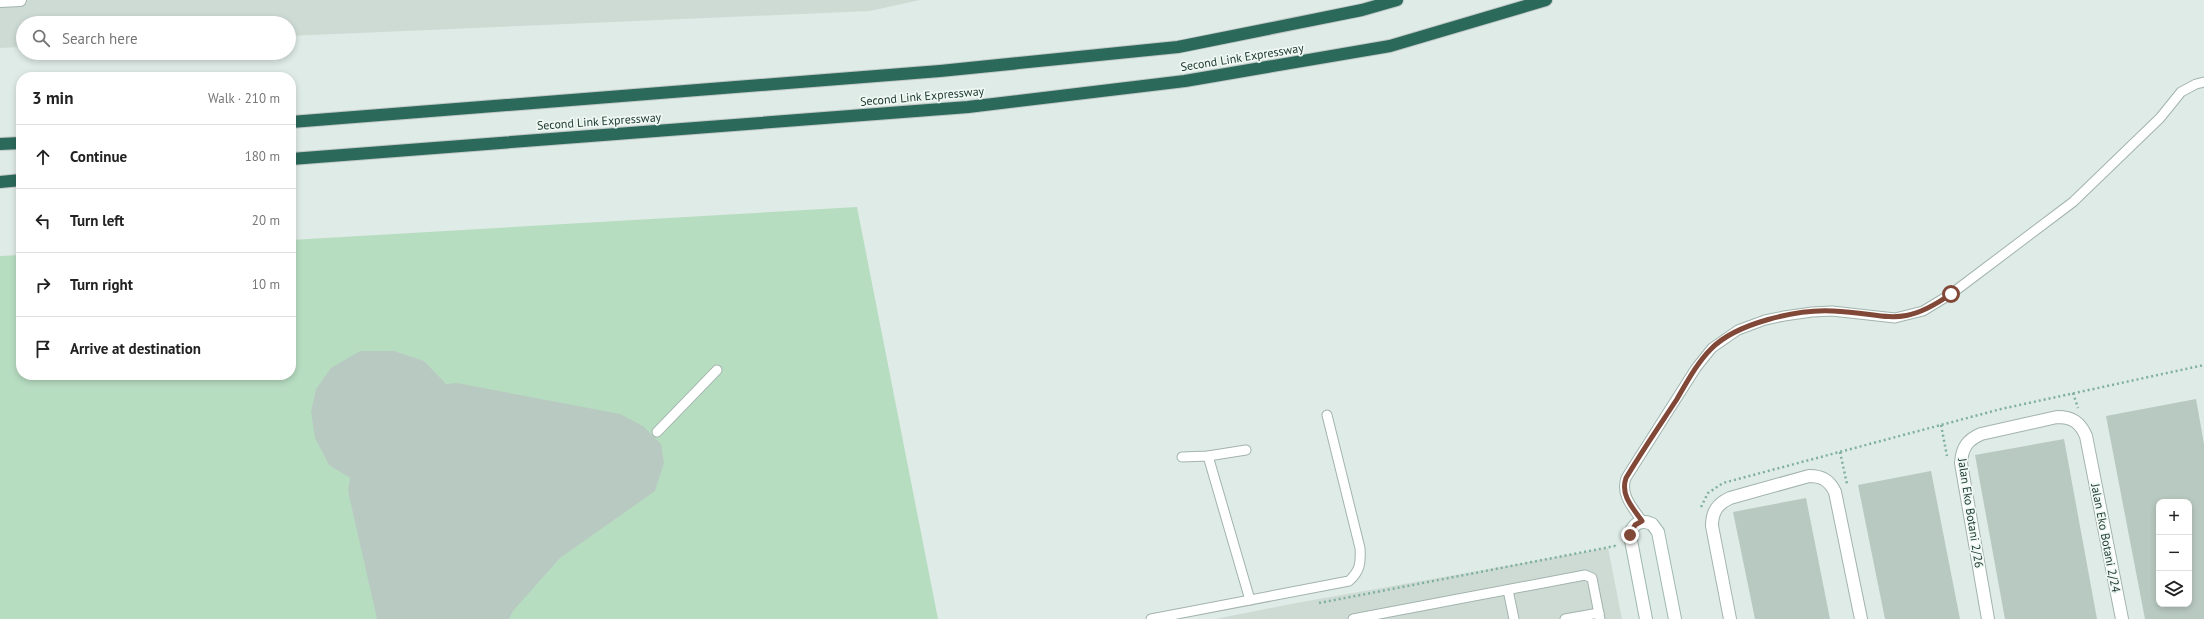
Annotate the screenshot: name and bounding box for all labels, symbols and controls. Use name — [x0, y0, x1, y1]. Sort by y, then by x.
search box — [16, 16, 296, 60]
icon: search — [30, 27, 52, 49]
text: Search here — [62, 29, 138, 48]
street label: Second Link Expressway — [1179, 40, 1305, 74]
street label: Second Link Expressway — [859, 83, 985, 109]
text: 3 min — [32, 87, 73, 109]
text: Walk · 210 m — [208, 90, 280, 107]
street label: Second Link Expressway — [536, 109, 662, 133]
icon: ahead — [32, 146, 54, 168]
text: Continue — [70, 147, 127, 166]
text: 180 m — [245, 148, 280, 165]
icon: left — [32, 210, 54, 232]
text: Turn left — [70, 211, 124, 230]
text: 20 m — [252, 212, 280, 229]
icon: right — [32, 274, 54, 296]
text: Turn right — [70, 275, 133, 294]
text: 10 m — [252, 276, 280, 293]
route start — [1942, 285, 1960, 303]
icon: arrive — [32, 338, 54, 360]
text: Arrive at destination — [70, 339, 201, 358]
street label: Jalan Eko Botani 2/26 — [1955, 456, 1987, 569]
street label: Jalan Eko Botani 2/24 — [2088, 481, 2124, 594]
map controls — [2156, 499, 2192, 607]
button: + — [2156, 499, 2192, 535]
route end — [1621, 526, 1639, 544]
button: − — [2156, 535, 2192, 571]
button: layers — [2156, 571, 2192, 607]

